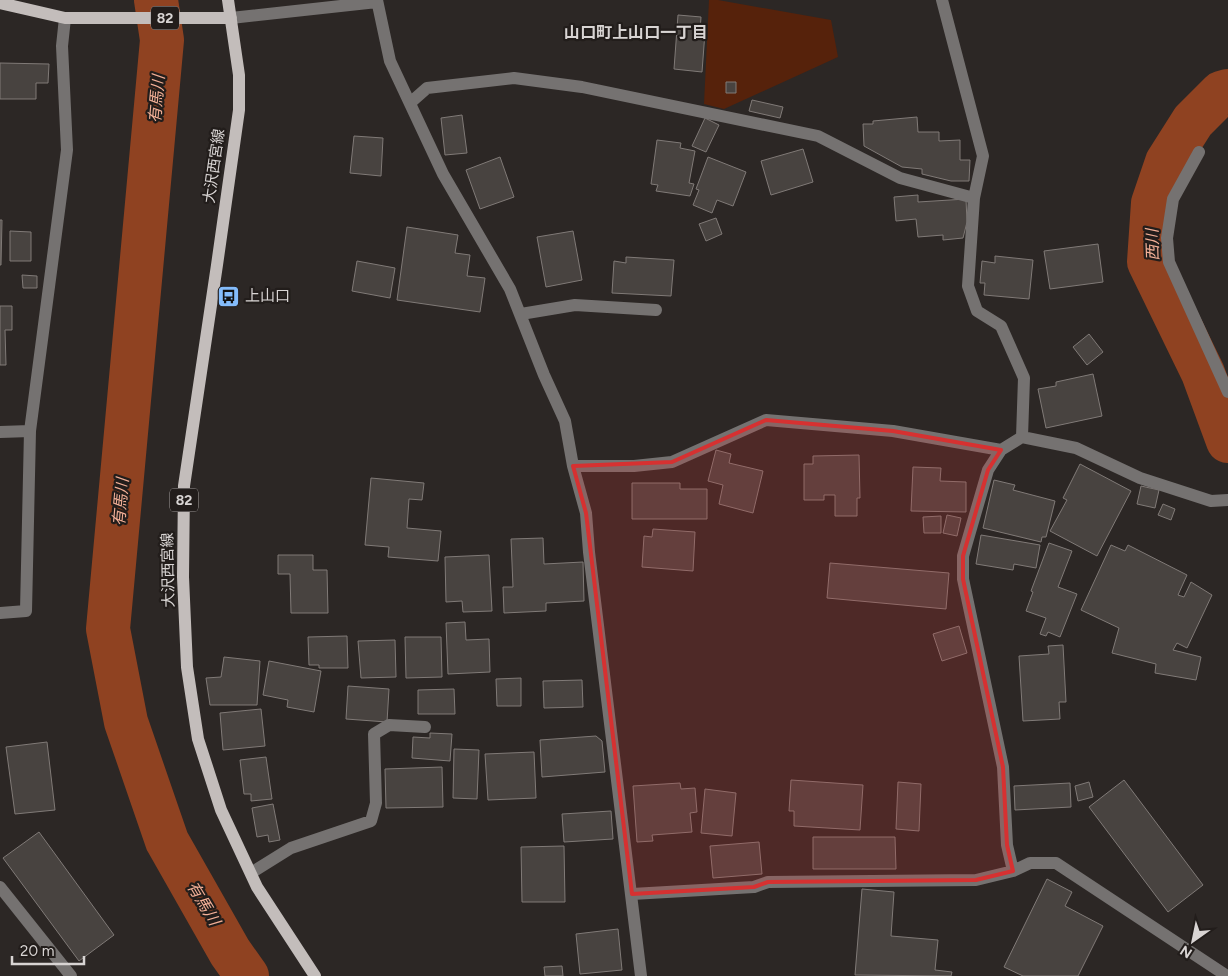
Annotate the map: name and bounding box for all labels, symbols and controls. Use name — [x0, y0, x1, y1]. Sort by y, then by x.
road number: 82 — [151, 7, 179, 30]
district label: 山口町上山口一丁目 — [564, 23, 708, 42]
water label: 有馬川 — [145, 72, 168, 124]
street label: 大沢西宮線 — [200, 128, 228, 204]
water label: 西川 — [1142, 227, 1163, 261]
bus stop icon: 上山口 — [217, 284, 241, 308]
place label: 上山口 — [245, 287, 290, 305]
water label: 有馬川 — [109, 475, 132, 527]
road number: 82 — [170, 488, 198, 512]
street label: 大沢西宮線 — [158, 532, 178, 608]
water label: 有馬川 — [183, 878, 225, 930]
north arrow — [1168, 916, 1218, 966]
scale bar — [12, 934, 85, 966]
text: N — [1177, 941, 1195, 962]
text: 20 m — [20, 942, 54, 960]

